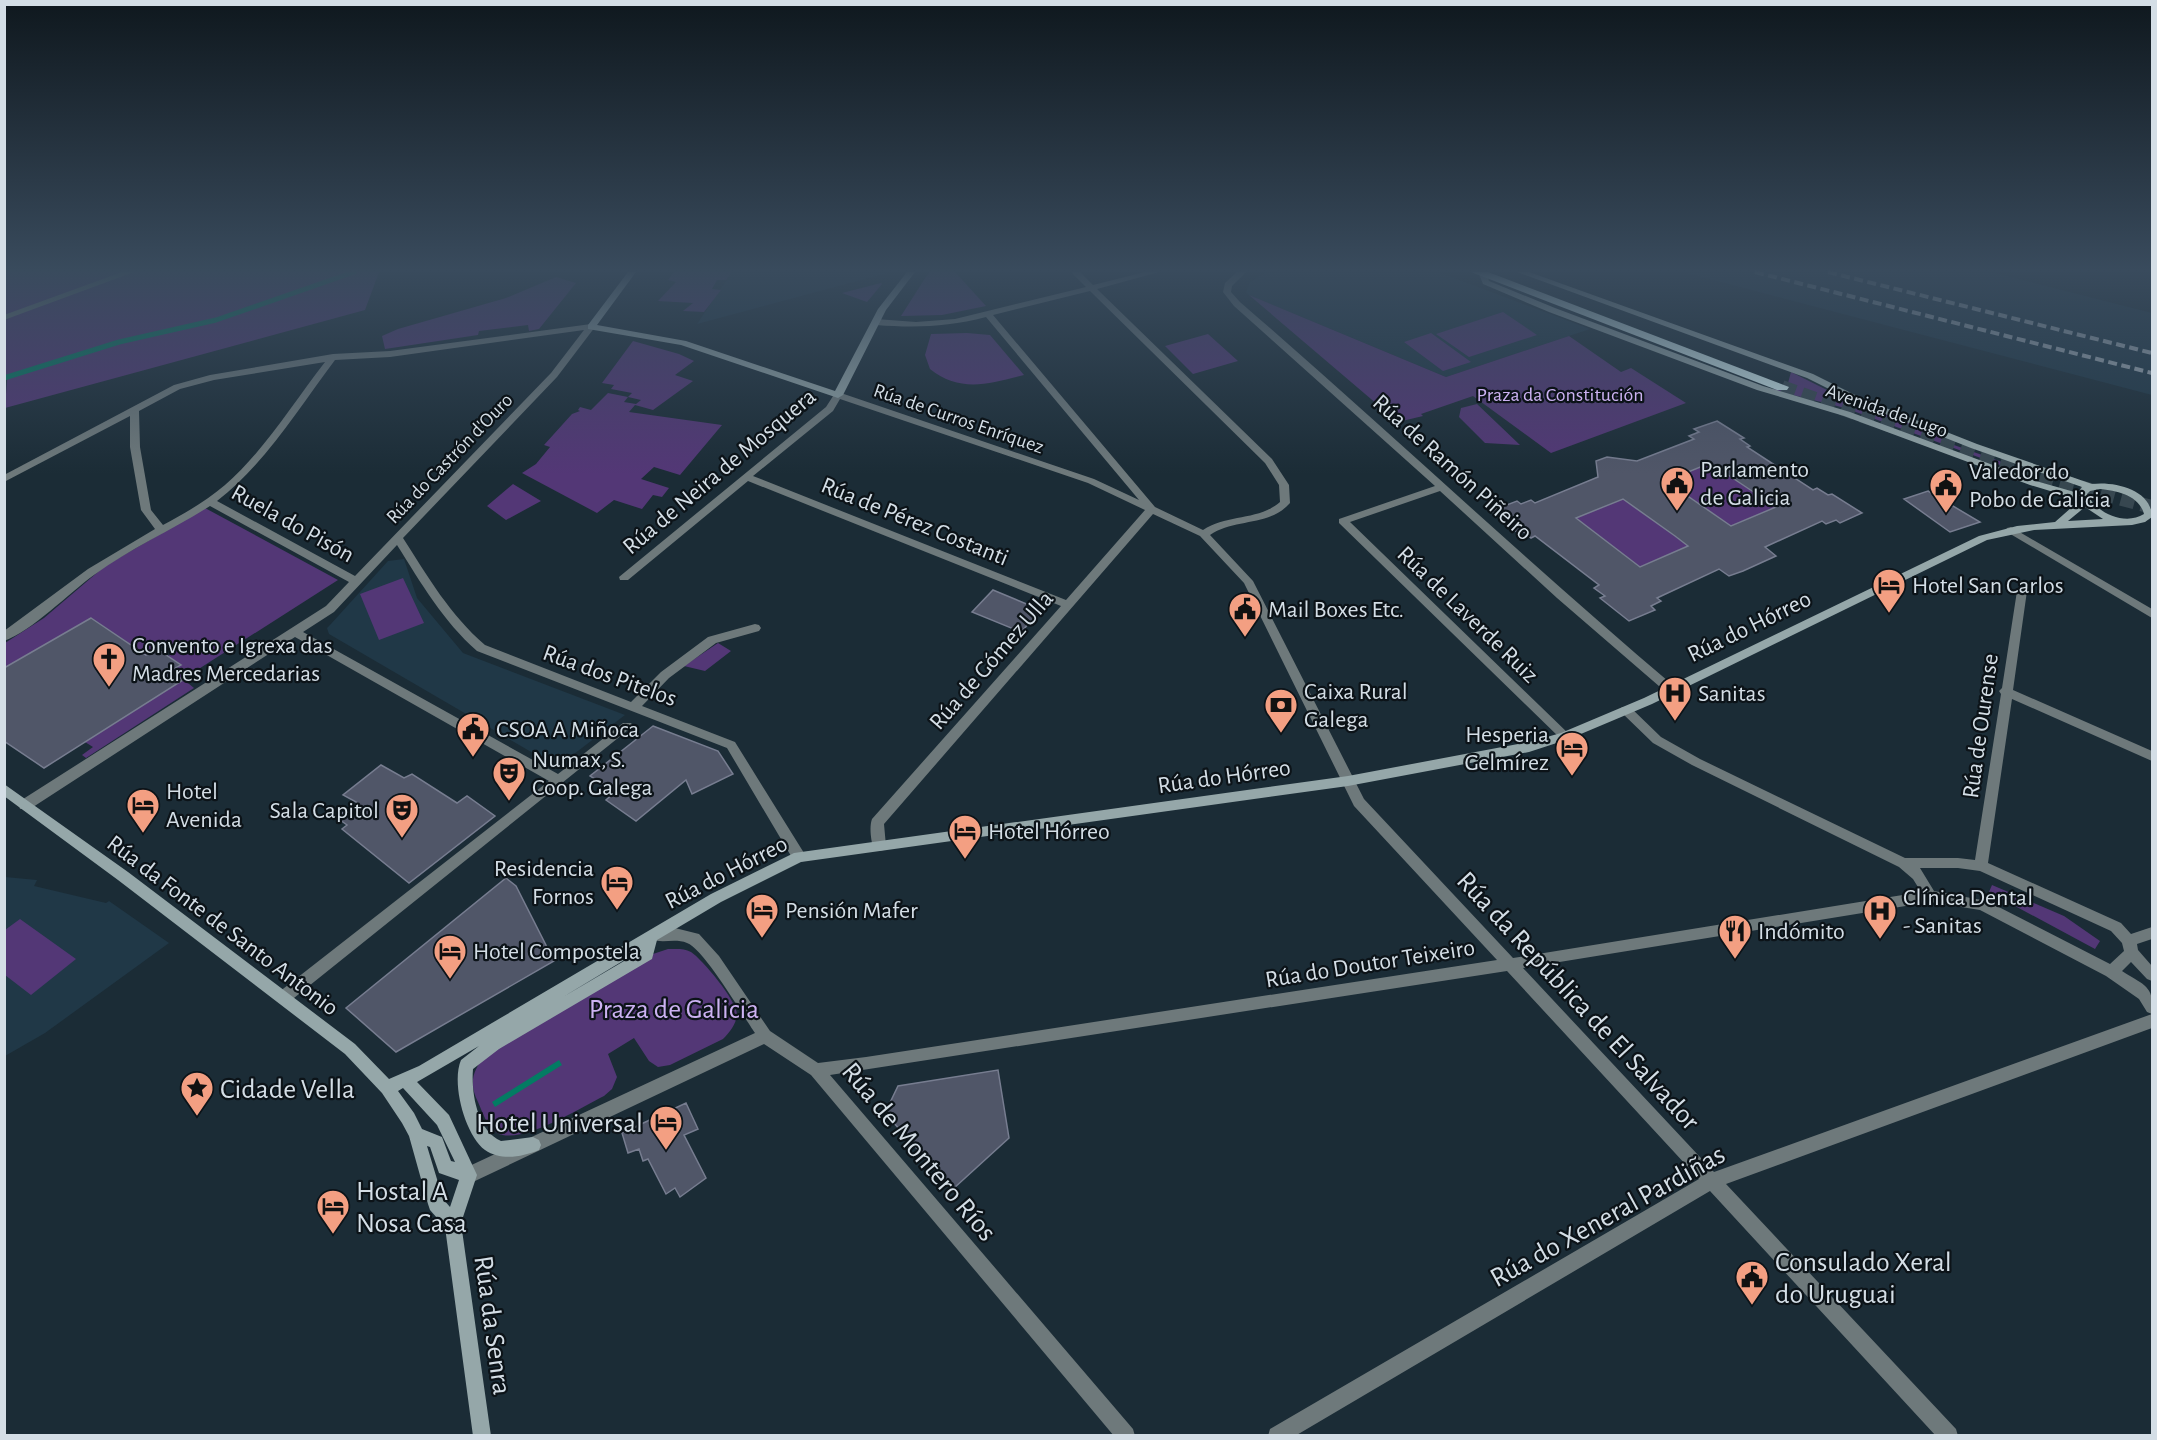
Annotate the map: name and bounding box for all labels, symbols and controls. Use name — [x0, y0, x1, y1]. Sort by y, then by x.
street label: Rúa de Curros Enríquez — [871, 380, 1046, 457]
street label: Avenida de Lugo — [1823, 381, 1950, 441]
street label: Rúa de Neira de Mosquera — [619, 384, 821, 559]
park label: Praza da Constitución — [1477, 385, 1643, 405]
street label: Rúa do Castrón d'Ouro — [383, 390, 517, 528]
street label: Rúa de Ramón Piñeiro — [1368, 390, 1537, 545]
place label: Parlamento de Galicia — [1700, 458, 1809, 510]
place label: Valedor do Pobo de Galicia — [1969, 460, 2111, 512]
public building icon: Parlamento de Galicia — [1659, 465, 1695, 512]
public building icon: Valedor do Pobo de Galicia — [1928, 467, 1964, 514]
street label: Rúa de Pérez Costanti — [818, 473, 1012, 570]
street label: Ruela do Pisón — [227, 480, 358, 567]
street label: Rúa de Laverde Ruiz — [1392, 542, 1542, 688]
hotel icon: Hotel San Carlos — [1871, 567, 1907, 614]
place label: Hotel San Carlos — [1912, 574, 2064, 598]
street label: Rúa de Gómez Ulla — [925, 587, 1058, 735]
street label: Rúa do Hórreo — [1684, 587, 1815, 667]
public building icon: Mail Boxes Etc. — [1227, 591, 1263, 638]
place label: Mail Boxes Etc. — [1268, 598, 1404, 622]
place label: Convento e Igrexa das Madres Mercedarias — [132, 634, 333, 686]
church icon: Convento e Igrexa das Madres Mercedarias — [91, 641, 127, 688]
street label: Rúa dos Pitelos — [540, 641, 680, 711]
street label: Rúa de Ourense — [1959, 652, 2003, 800]
hospital icon: Sanitas — [1657, 675, 1693, 722]
place label: Caixa Rural Galega — [1304, 680, 1408, 732]
place label: Sanitas — [1698, 682, 1766, 706]
bank icon: Caixa Rural Galega — [1263, 687, 1299, 734]
public building icon: CSOA A Miñoca — [455, 711, 491, 758]
place label: CSOA A Miñoca — [496, 718, 639, 742]
place label: Hesperia Gelmírez — [1464, 723, 1549, 775]
hotel icon: Hesperia Gelmírez — [1554, 730, 1590, 777]
place label: Numax, S. Coop. Galega — [532, 748, 653, 800]
theatre icon: Numax, S. Coop. Galega — [491, 755, 527, 802]
street label: Rúa do Hórreo — [1156, 756, 1292, 798]
place label: Hotel Avenida — [166, 780, 242, 832]
hotel icon: Hotel Avenida — [125, 787, 161, 834]
theatre icon: Sala Capitol — [384, 792, 420, 839]
place label: Sala Capitol — [269, 799, 379, 823]
hotel icon: Hotel Hórreo — [947, 813, 983, 860]
place label: Hotel Hórreo — [988, 820, 1110, 844]
street label: Rúa da Fonte de Santo Antonio — [102, 831, 343, 1021]
street label: Rúa do Hórreo — [661, 832, 792, 914]
place label: Residencia Fornos — [494, 857, 594, 909]
hotel icon: Residencia Fornos — [599, 864, 635, 911]
street label: Rúa da República de El Salvador — [1451, 867, 1704, 1136]
place label: Clínica Dental - Sanitas — [1903, 886, 2033, 938]
hotel icon: Pensión Mafer — [744, 892, 780, 939]
hospital icon: Clínica Dental - Sanitas — [1862, 893, 1898, 940]
place label: Pensión Mafer — [785, 899, 918, 923]
restaurant icon: Indómito — [1717, 913, 1753, 960]
place label: Indómito — [1758, 920, 1845, 944]
hotel icon: Hotel Compostela — [432, 933, 468, 980]
street label: Rúa do Doutor Teixeiro — [1264, 936, 1477, 992]
place label: Hotel Compostela — [473, 940, 640, 964]
park label: Praza de Galicia — [589, 996, 759, 1024]
street label: Rúa de Montero Ríos — [836, 1058, 1001, 1247]
place icon: Cidade Vella — [179, 1070, 215, 1117]
place label: Cidade Vella — [220, 1076, 355, 1104]
hotel icon: Hotel Universal — [648, 1104, 684, 1151]
place label: Hotel Universal — [476, 1110, 643, 1138]
street label: Rúa do Xeneral Pardiñas — [1486, 1141, 1730, 1293]
place label: Hostal A Nosa Casa — [356, 1178, 467, 1238]
hotel icon: Hostal A Nosa Casa — [315, 1188, 351, 1235]
place label: Consulado Xeral do Uruguai — [1775, 1249, 1952, 1309]
street label: Rúa da Senra — [468, 1254, 516, 1397]
public building icon: Consulado Xeral do Uruguai — [1734, 1259, 1770, 1306]

